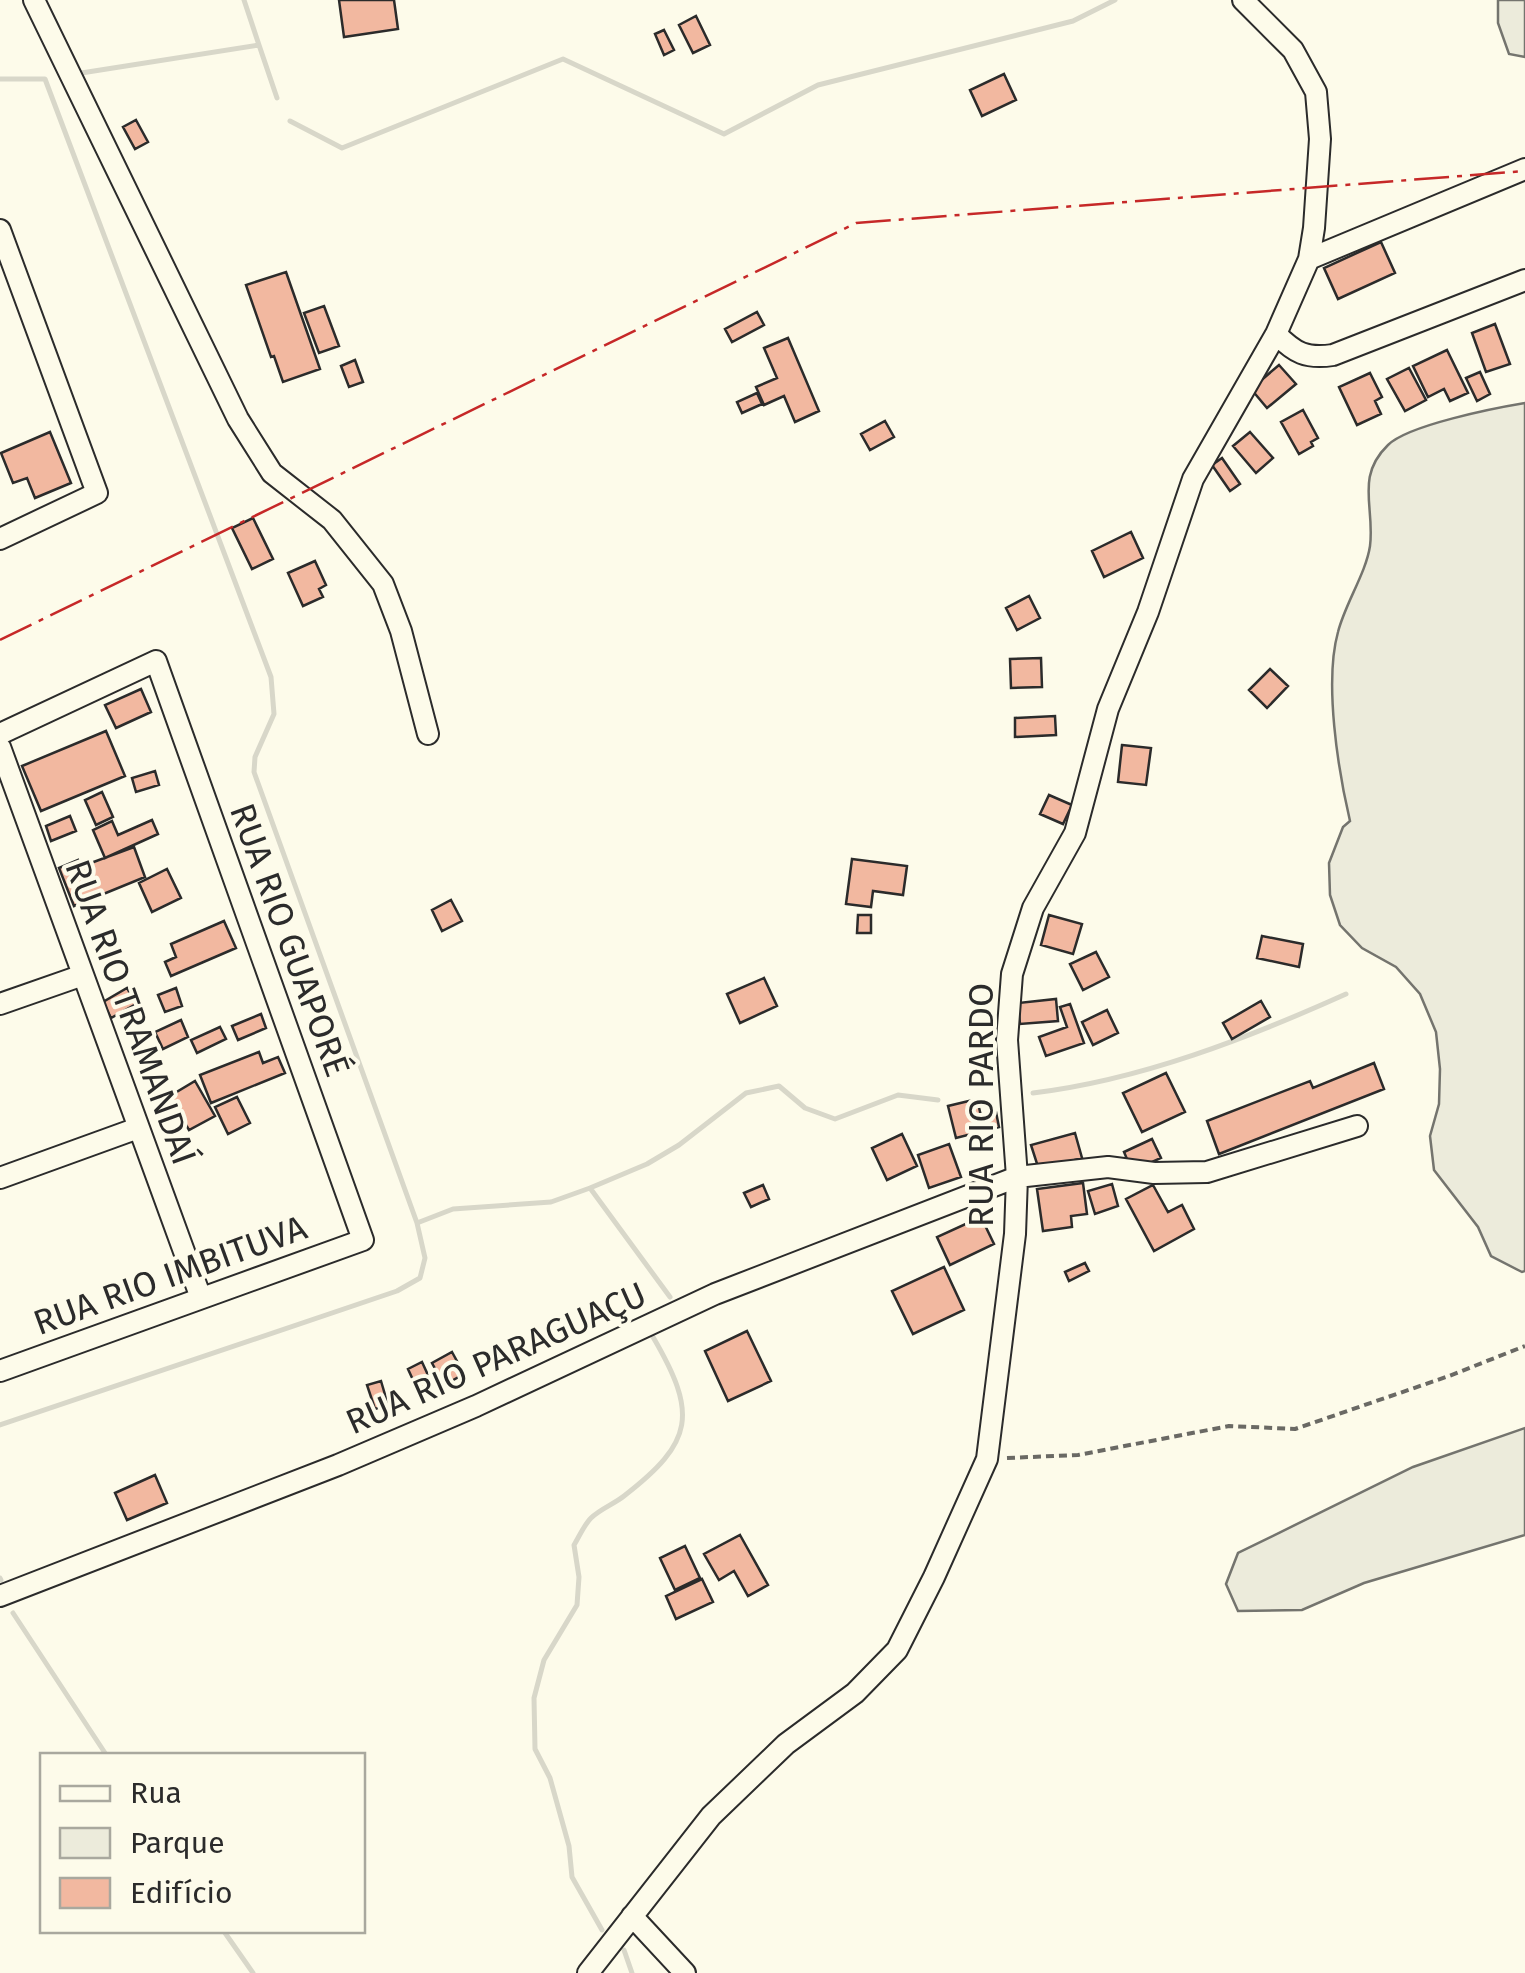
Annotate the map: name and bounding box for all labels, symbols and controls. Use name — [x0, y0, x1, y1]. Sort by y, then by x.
street label: RUA RIO GUAPORÉ — [221, 798, 359, 1082]
street label: RUA RIO TRAMANDAÍ — [56, 854, 206, 1170]
street label: RUA RIO PARDO — [960, 983, 1002, 1227]
street label: RUA RIO IMBITUVA — [28, 1206, 312, 1344]
street label: RUA RIO PARAGUAÇU — [339, 1273, 653, 1444]
legend — [40, 1753, 365, 1933]
text: Rua — [130, 1775, 182, 1811]
text: Parque — [130, 1825, 225, 1861]
text: Edifício — [130, 1875, 232, 1911]

